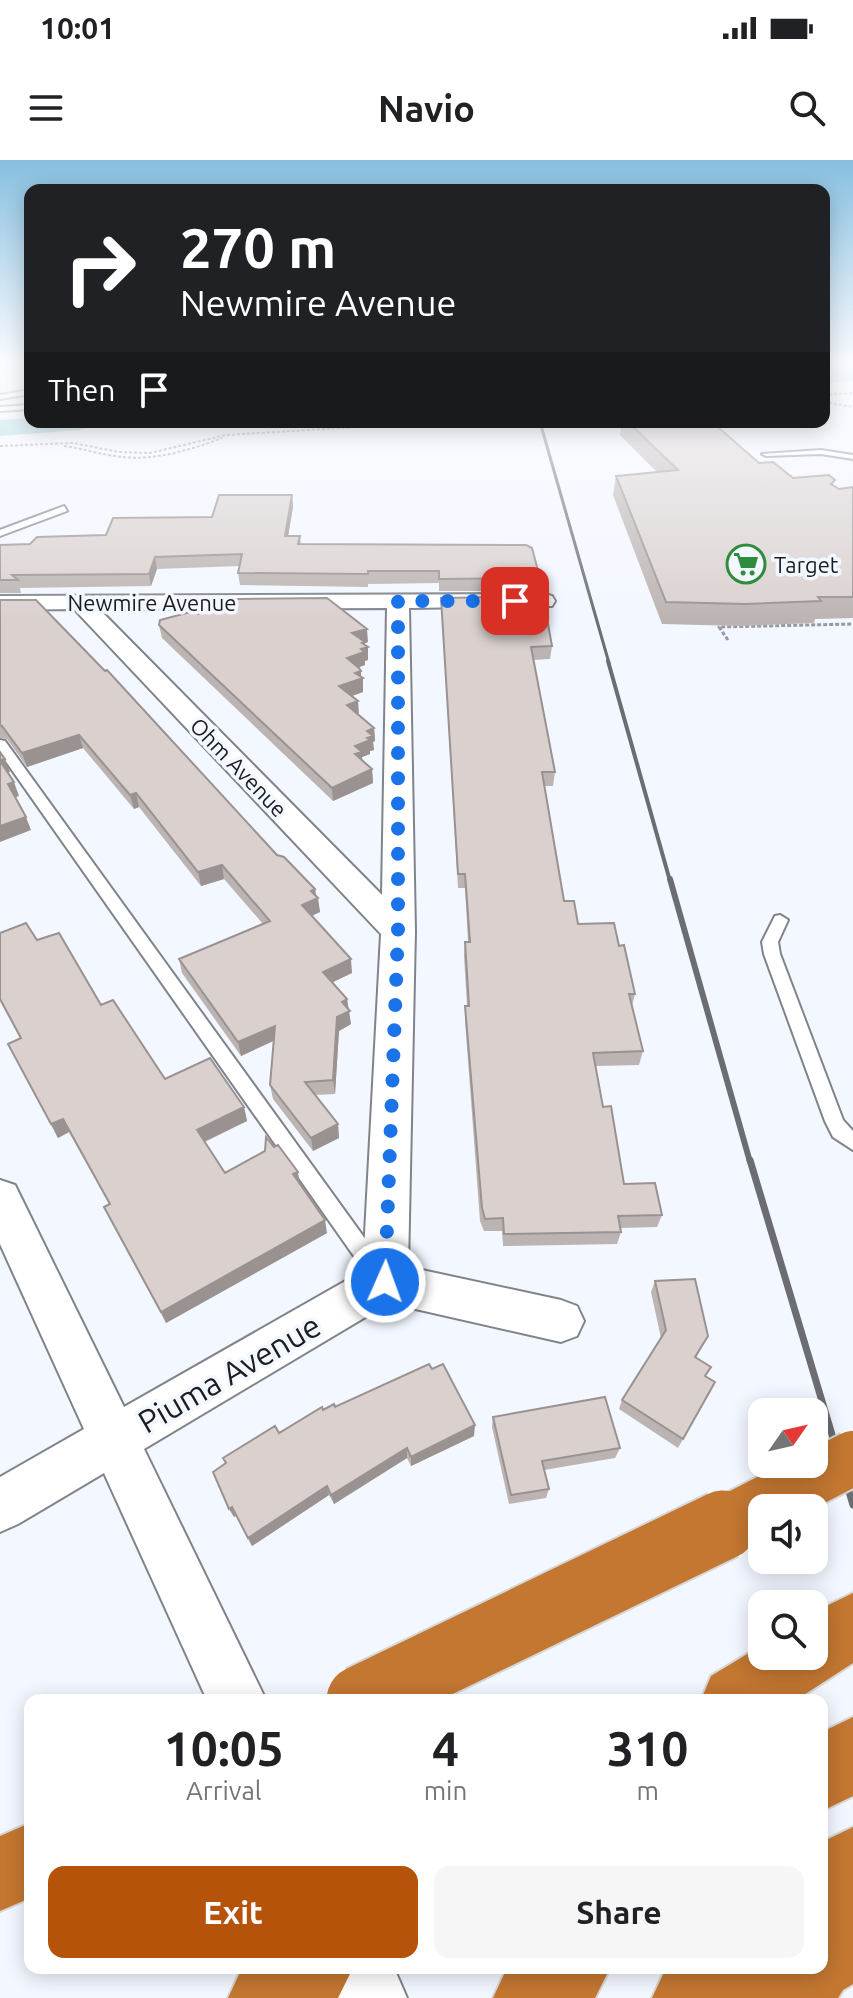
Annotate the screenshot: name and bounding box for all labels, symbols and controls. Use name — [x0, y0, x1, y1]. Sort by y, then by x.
text: 10:01 — [40, 11, 115, 45]
icon: menu — [24, 86, 68, 130]
icon: search — [785, 86, 829, 130]
text: Navio — [378, 88, 475, 129]
icon: right — [48, 216, 152, 320]
text: 270 m — [180, 216, 336, 279]
text: Newmire Avenue — [180, 282, 456, 323]
icon: arrive — [132, 368, 176, 412]
text: Then — [48, 373, 116, 407]
supermarket icon: Target — [725, 543, 767, 585]
place label: Target — [774, 552, 839, 577]
pin — [481, 567, 549, 635]
icon: arrive — [493, 579, 537, 623]
street label: Newmire Avenue — [68, 590, 236, 615]
street label: Ohm Avenue — [186, 712, 292, 822]
position arrow — [343, 1240, 427, 1324]
street label: Piuma Avenue — [131, 1306, 327, 1440]
north arrow — [748, 1398, 828, 1478]
map controls — [748, 1398, 828, 1670]
button: sound — [748, 1494, 828, 1574]
button: search — [748, 1590, 828, 1670]
text: 10:05 — [164, 1721, 284, 1775]
text: 4 — [432, 1721, 459, 1775]
text: 310 — [607, 1721, 688, 1775]
text: Arrival — [186, 1776, 262, 1805]
text: min — [424, 1776, 467, 1805]
text: m — [636, 1776, 659, 1805]
button: Exit — [48, 1866, 418, 1958]
button: Share — [434, 1866, 804, 1958]

